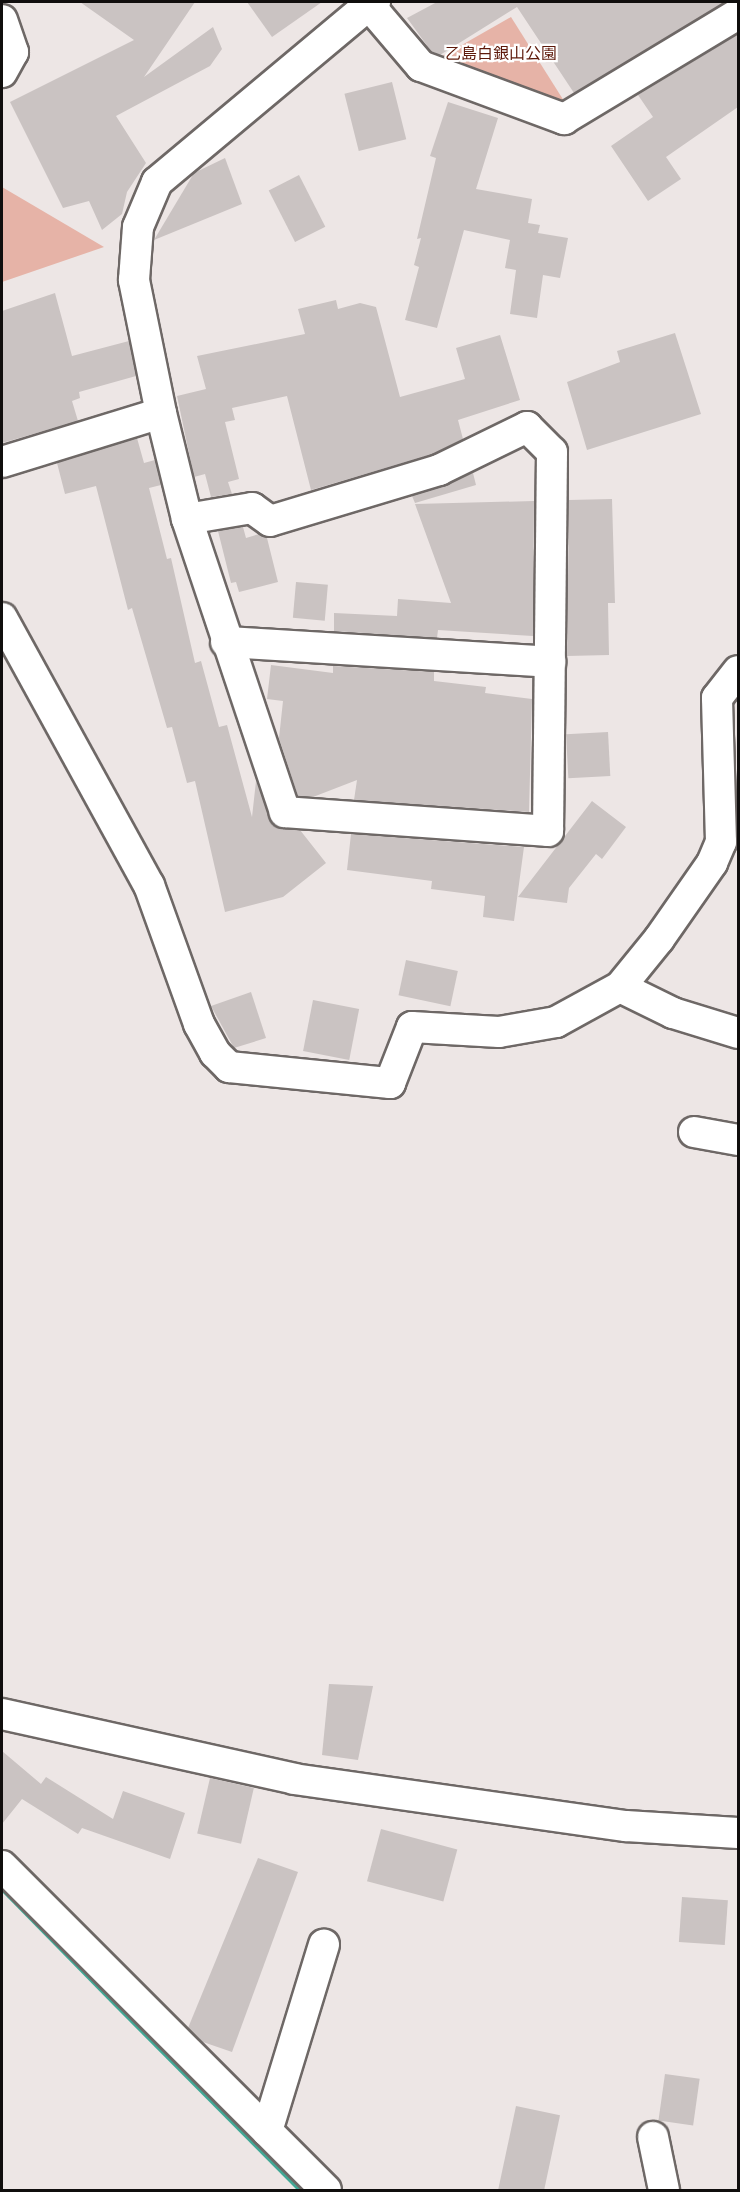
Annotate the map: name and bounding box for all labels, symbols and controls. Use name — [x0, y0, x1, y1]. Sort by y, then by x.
park label: 乙島白銀山公園 — [445, 44, 557, 64]

